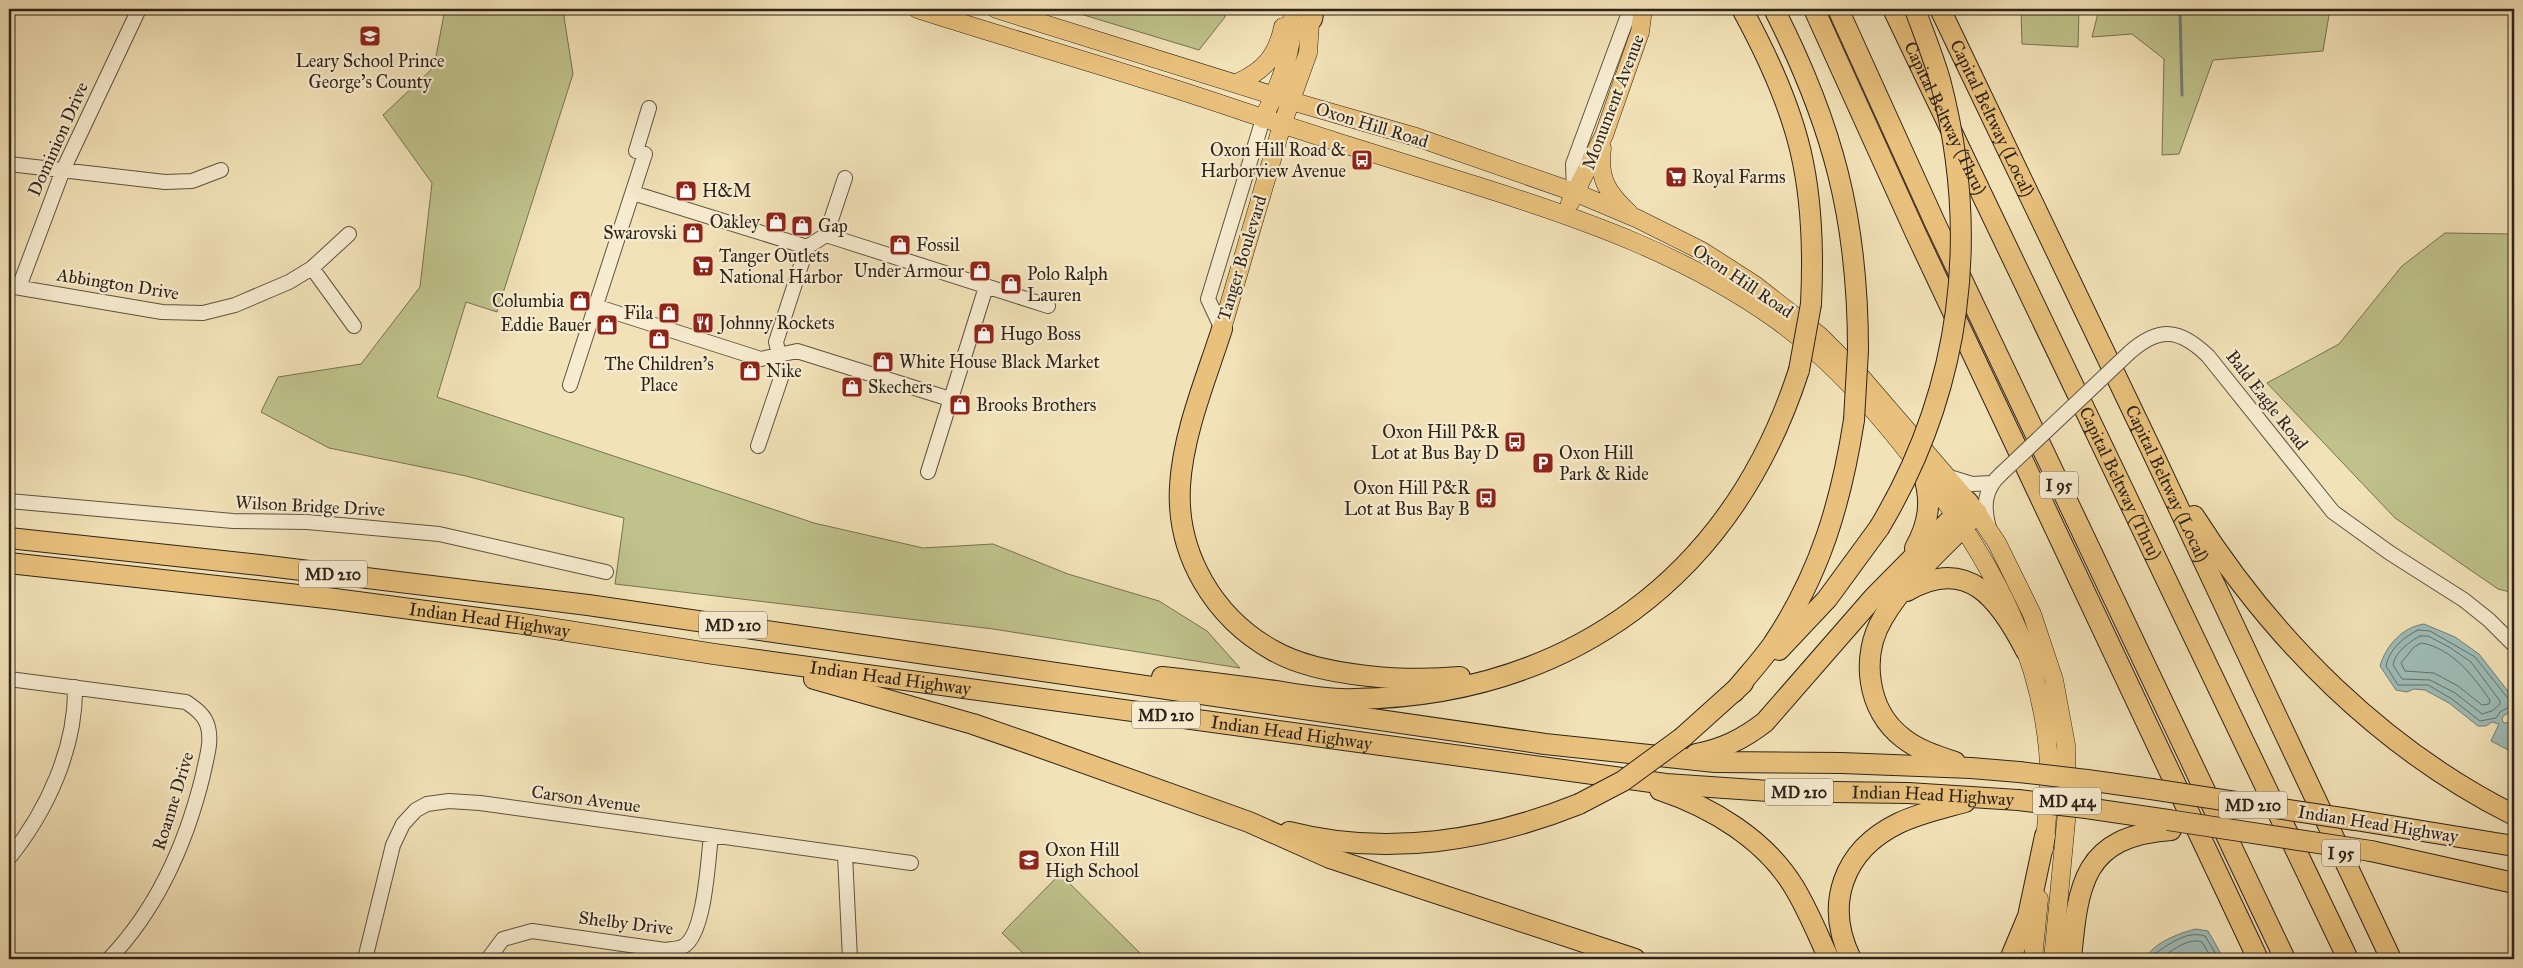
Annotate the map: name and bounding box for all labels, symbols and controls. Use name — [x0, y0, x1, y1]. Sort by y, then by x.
school or university icon: Leary School Prince George's County — [358, 24, 382, 48]
street label: Monument Avenue — [1577, 31, 1649, 173]
street label: Capital Beltway (Local) — [1945, 36, 2039, 201]
street label: Capital Beltway (Thru) — [1899, 38, 1991, 199]
place label: Leary School Prince George's County — [295, 50, 445, 94]
street label: Dominion Drive — [23, 79, 93, 199]
street label: Oxon Hill Road — [1313, 97, 1431, 153]
place label: Oxon Hill Road & Harborview Avenue — [1200, 139, 1346, 182]
bus stop icon: Oxon Hill Road & Harborview Avenue — [1350, 148, 1374, 172]
supermarket icon: Royal Farms — [1664, 165, 1688, 189]
place label: Royal Farms — [1692, 166, 1786, 188]
shop icon: H&M — [674, 179, 698, 203]
place label: H&M — [702, 180, 751, 202]
street label: Tanger Boulevard — [1212, 193, 1272, 324]
shop icon: Oakley — [764, 210, 788, 234]
place label: Oakley — [710, 211, 761, 233]
shop icon: Gap — [790, 214, 814, 238]
place label: Gap — [818, 215, 848, 237]
shop icon: Swarovski — [681, 221, 705, 245]
place label: Swarovski — [603, 222, 677, 244]
shop icon: Fossil — [888, 233, 912, 257]
place label: Fossil — [916, 234, 960, 256]
street label: Oxon Hill Road — [1688, 239, 1798, 323]
place label: Tanger Outlets National Harbor — [719, 245, 843, 288]
supermarket icon: Tanger Outlets National Harbor — [691, 254, 715, 278]
shop icon: Under Armour — [968, 259, 992, 283]
place label: Under Armour — [854, 260, 964, 282]
street label: Abbington Drive — [54, 263, 181, 306]
place label: Polo Ralph Lauren — [1027, 263, 1108, 306]
shop icon: Polo Ralph Lauren — [999, 272, 1023, 296]
shop icon: Columbia — [568, 289, 592, 313]
place label: Columbia — [492, 290, 564, 312]
shop icon: Fila — [657, 301, 681, 325]
place label: Fila — [624, 302, 653, 324]
restaurant icon: Johnny Rockets — [691, 311, 715, 335]
place label: Johnny Rockets — [717, 312, 834, 335]
shop icon: Eddie Bauer — [595, 313, 619, 337]
place label: Eddie Bauer — [500, 314, 591, 336]
shop icon: Hugo Boss — [972, 322, 996, 346]
place label: Hugo Boss — [1000, 323, 1081, 346]
shop icon: The Children's Place — [647, 327, 671, 351]
street label: Bald Eagle Road — [2220, 346, 2313, 455]
shop icon: White House Black Market — [871, 350, 895, 374]
place label: White House Black Market — [899, 351, 1101, 373]
place label: The Children's Place — [604, 353, 714, 396]
shop icon: Nike — [738, 359, 762, 383]
place label: Nike — [766, 360, 802, 382]
shop icon: Skechers — [840, 375, 864, 399]
place label: Skechers — [868, 376, 932, 398]
shop icon: Brooks Brothers — [948, 393, 972, 417]
place label: Brooks Brothers — [976, 394, 1096, 416]
street label: Capital Beltway (Local) — [2120, 401, 2214, 566]
street label: Capital Beltway (Thru) — [2074, 403, 2166, 564]
place label: Oxon Hill P&R Lot at Bus Bay D — [1371, 421, 1500, 464]
bus stop icon: Oxon Hill P&R Lot at Bus Bay D — [1503, 430, 1527, 454]
place label: Oxon Hill Park & Ride — [1559, 442, 1649, 485]
parking icon: Oxon Hill Park & Ride — [1531, 451, 1555, 475]
road number: I 95 — [2040, 472, 2078, 498]
place label: Oxon Hill P&R Lot at Bus Bay B — [1344, 477, 1471, 520]
bus stop icon: Oxon Hill P&R Lot at Bus Bay B — [1474, 486, 1498, 510]
street label: Wilson Bridge Drive — [234, 491, 386, 522]
road number: MD 210 — [299, 560, 367, 588]
street label: Indian Head Highway — [408, 598, 572, 642]
road number: MD 210 — [699, 612, 767, 638]
street label: Indian Head Highway — [808, 656, 973, 700]
road number: MD 210 — [1132, 702, 1200, 728]
street label: Indian Head Highway — [1210, 711, 1374, 755]
street label: Roanne Drive — [148, 749, 198, 853]
road number: MD 210 — [1765, 779, 1833, 806]
street label: Carson Avenue — [530, 780, 642, 818]
street label: Indian Head Highway — [1852, 781, 2015, 811]
road number: MD 414 — [2033, 788, 2101, 814]
road number: MD 210 — [2219, 792, 2287, 818]
street label: Indian Head Highway — [2296, 800, 2460, 849]
place label: Oxon Hill High School — [1045, 839, 1139, 883]
road number: I 95 — [2322, 840, 2360, 866]
school or university icon: Oxon Hill High School — [1017, 848, 1041, 872]
street label: Shelby Drive — [577, 906, 675, 940]

